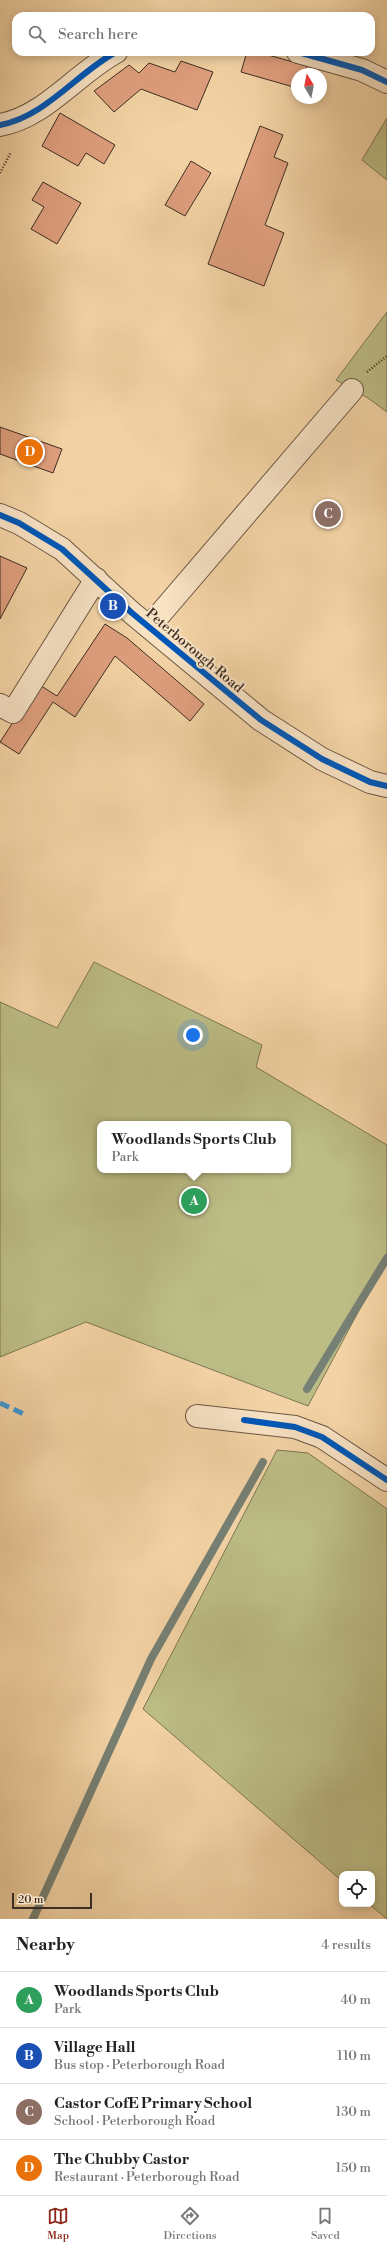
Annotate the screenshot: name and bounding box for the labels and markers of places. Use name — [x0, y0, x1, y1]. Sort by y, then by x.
pin: D — [17, 437, 43, 467]
pin: C — [315, 499, 341, 529]
pin: B — [100, 591, 126, 621]
pin: A — [181, 1186, 207, 1216]

